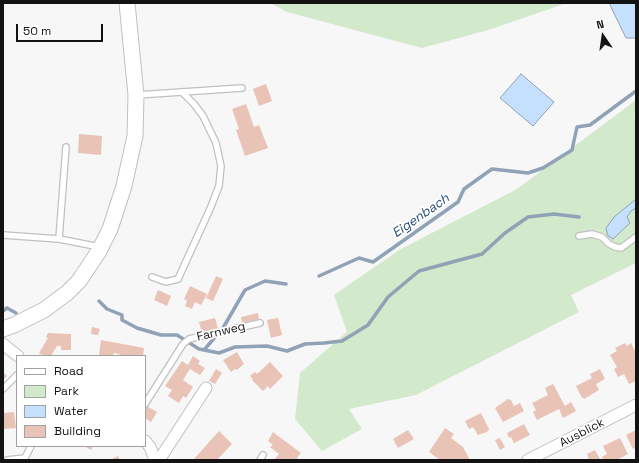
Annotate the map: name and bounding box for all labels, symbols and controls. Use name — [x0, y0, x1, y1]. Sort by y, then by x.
scale bar — [18, 16, 105, 42]
north arrow — [583, 16, 623, 56]
text: N — [595, 17, 605, 32]
text: 50 m — [23, 23, 51, 39]
water label: Eigenbach — [390, 191, 452, 241]
street label: Farnweg — [195, 319, 247, 345]
legend — [16, 355, 146, 447]
text: Road — [54, 363, 83, 379]
text: Park — [54, 383, 79, 399]
text: Water — [54, 403, 88, 419]
street label: Ausblick — [557, 416, 607, 450]
text: Building — [54, 423, 101, 439]

